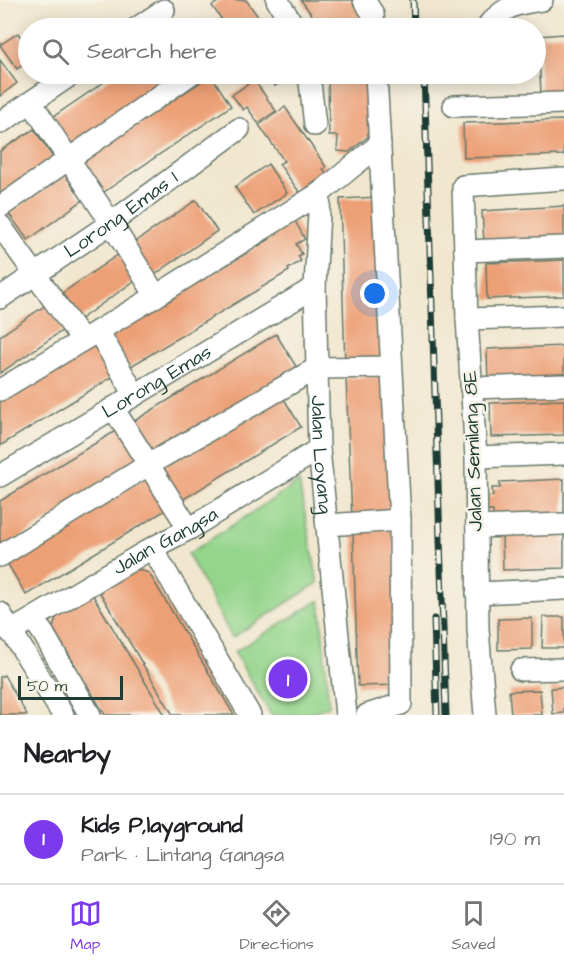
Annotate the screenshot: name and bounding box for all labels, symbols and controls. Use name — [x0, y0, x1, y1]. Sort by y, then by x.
search box — [18, 18, 546, 84]
icon: search — [39, 35, 72, 68]
text: Search here — [87, 36, 217, 67]
street label: Lorong Emas 1 — [58, 164, 184, 265]
your location — [360, 279, 389, 308]
street label: Lorong Emas — [97, 338, 217, 426]
street label: Jalan Semilang 8E — [456, 370, 491, 532]
street label: Jalan Loyang — [304, 395, 340, 515]
street label: Jalan Gangsa — [108, 500, 223, 582]
pin: 1 — [268, 656, 308, 702]
scale bar — [18, 673, 123, 700]
text: 50 m — [27, 675, 67, 697]
text: Nearby — [24, 736, 111, 772]
text: Kids P,layground — [81, 810, 243, 841]
text: 1 — [42, 825, 45, 853]
text: 190 m — [490, 825, 540, 853]
text: Park · Lintang Gangsa — [81, 841, 284, 869]
tab: Map — [69, 897, 102, 955]
tab: Directions — [240, 897, 314, 955]
tab: Saved — [452, 897, 495, 955]

